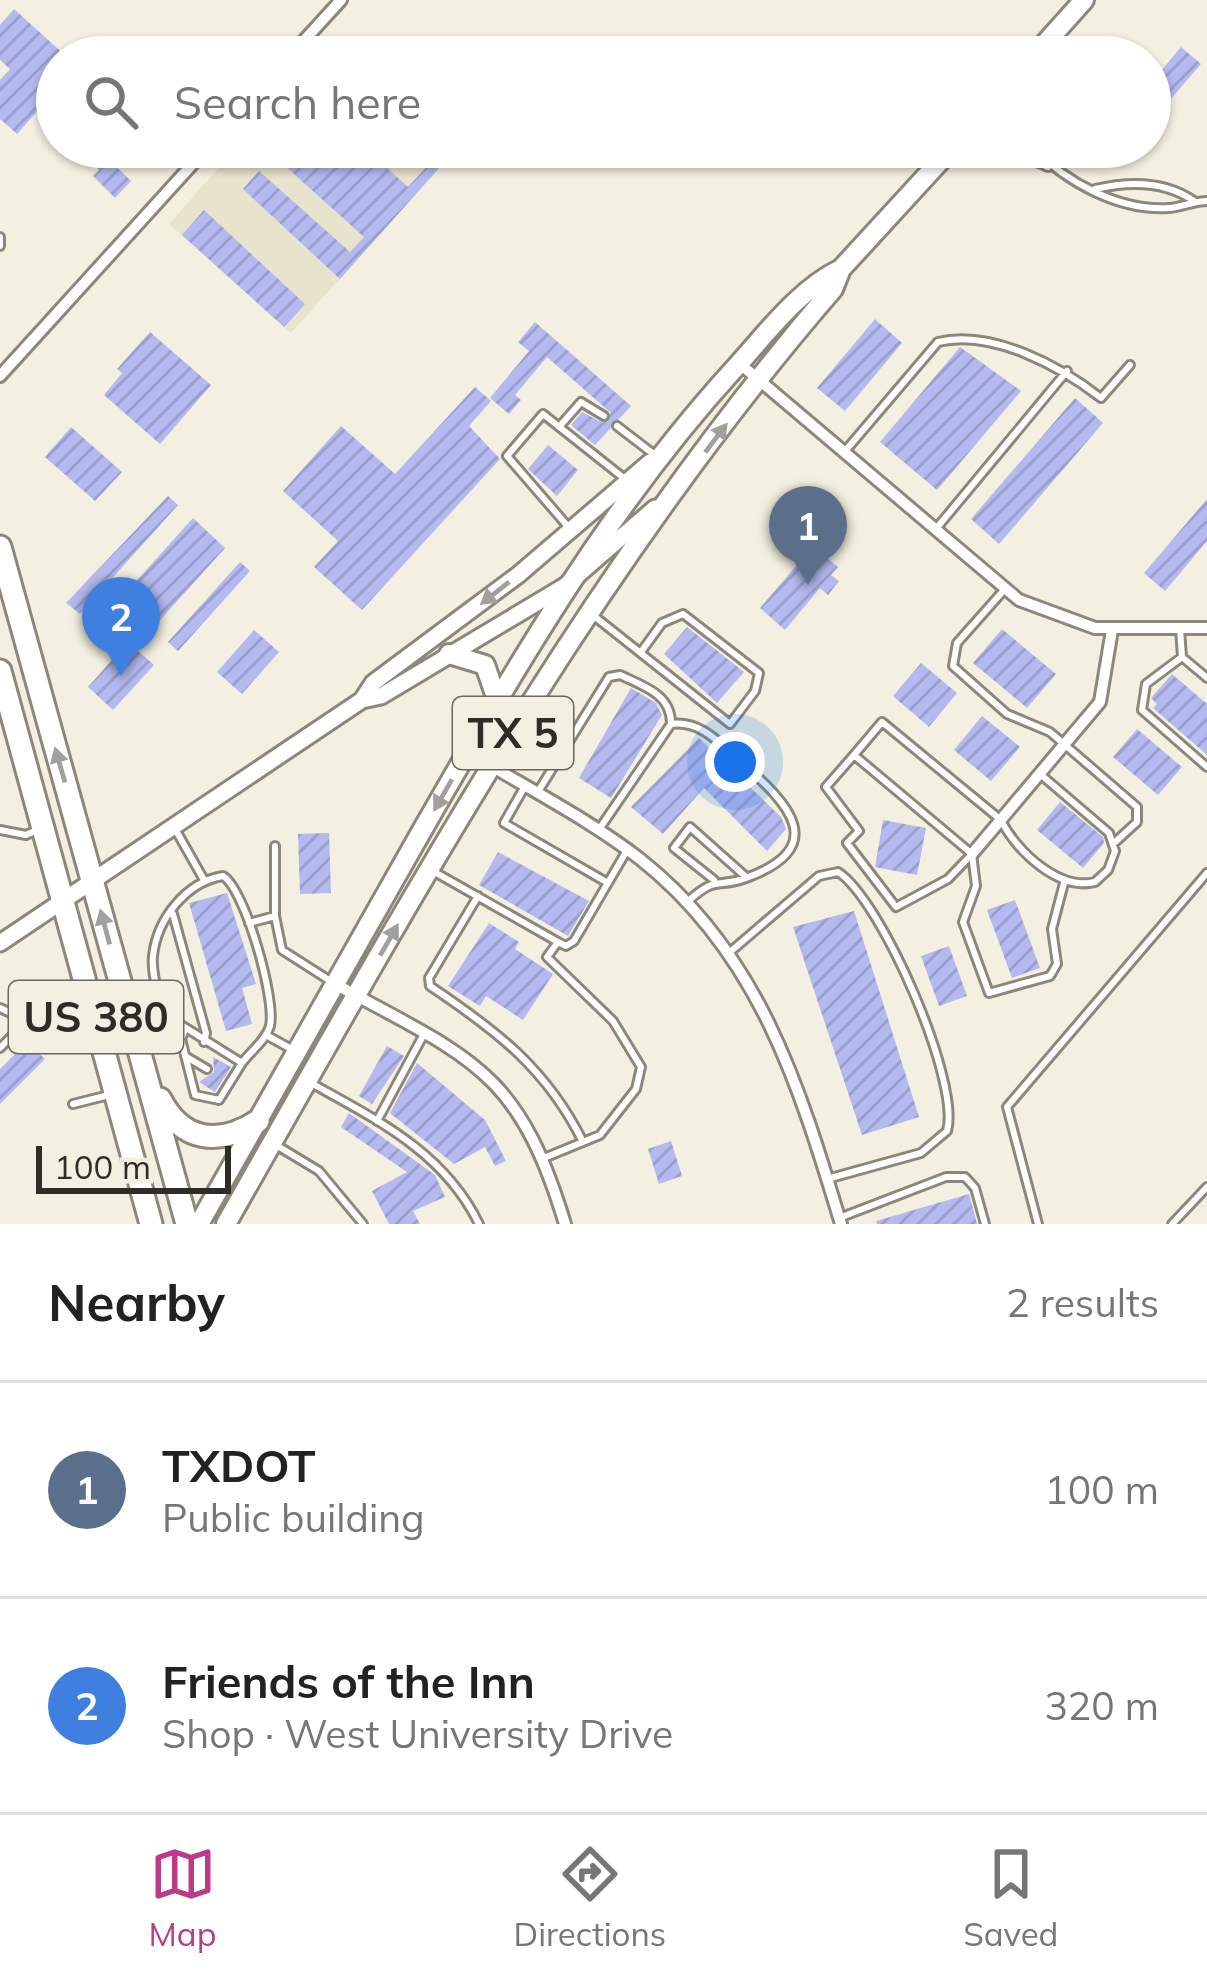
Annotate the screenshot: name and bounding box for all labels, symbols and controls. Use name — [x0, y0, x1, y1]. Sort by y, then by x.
search box — [36, 36, 1171, 168]
icon: search — [78, 69, 144, 135]
text: Search here — [174, 74, 421, 130]
one-way arrow — [703, 422, 728, 453]
pin: 1 — [769, 486, 847, 585]
pin: 2 — [82, 577, 160, 676]
one-way arrow — [480, 580, 511, 605]
road number: TX 5 — [453, 697, 573, 769]
your location — [705, 732, 765, 792]
one-way arrow — [50, 746, 69, 783]
one-way arrow — [433, 779, 454, 812]
one-way arrow — [94, 908, 113, 945]
one-way arrow — [378, 923, 399, 957]
road number: US 380 — [9, 981, 183, 1053]
scale bar — [36, 1140, 231, 1193]
text: 100 m — [54, 1146, 151, 1187]
text: Nearby — [48, 1270, 225, 1334]
text: 2 results — [1006, 1278, 1159, 1327]
text: TXDOT — [162, 1437, 316, 1493]
text: 1 — [75, 1465, 99, 1514]
text: 100 m — [1044, 1465, 1159, 1514]
text: Public building — [162, 1493, 425, 1542]
text: Friends of the Inn — [162, 1653, 535, 1709]
text: 2 — [75, 1681, 99, 1730]
text: 320 m — [1044, 1681, 1159, 1730]
text: Shop · West University Drive — [162, 1709, 673, 1758]
tab: Map — [149, 1841, 216, 1954]
tab: Directions — [514, 1841, 666, 1954]
tab: Saved — [963, 1841, 1058, 1954]

